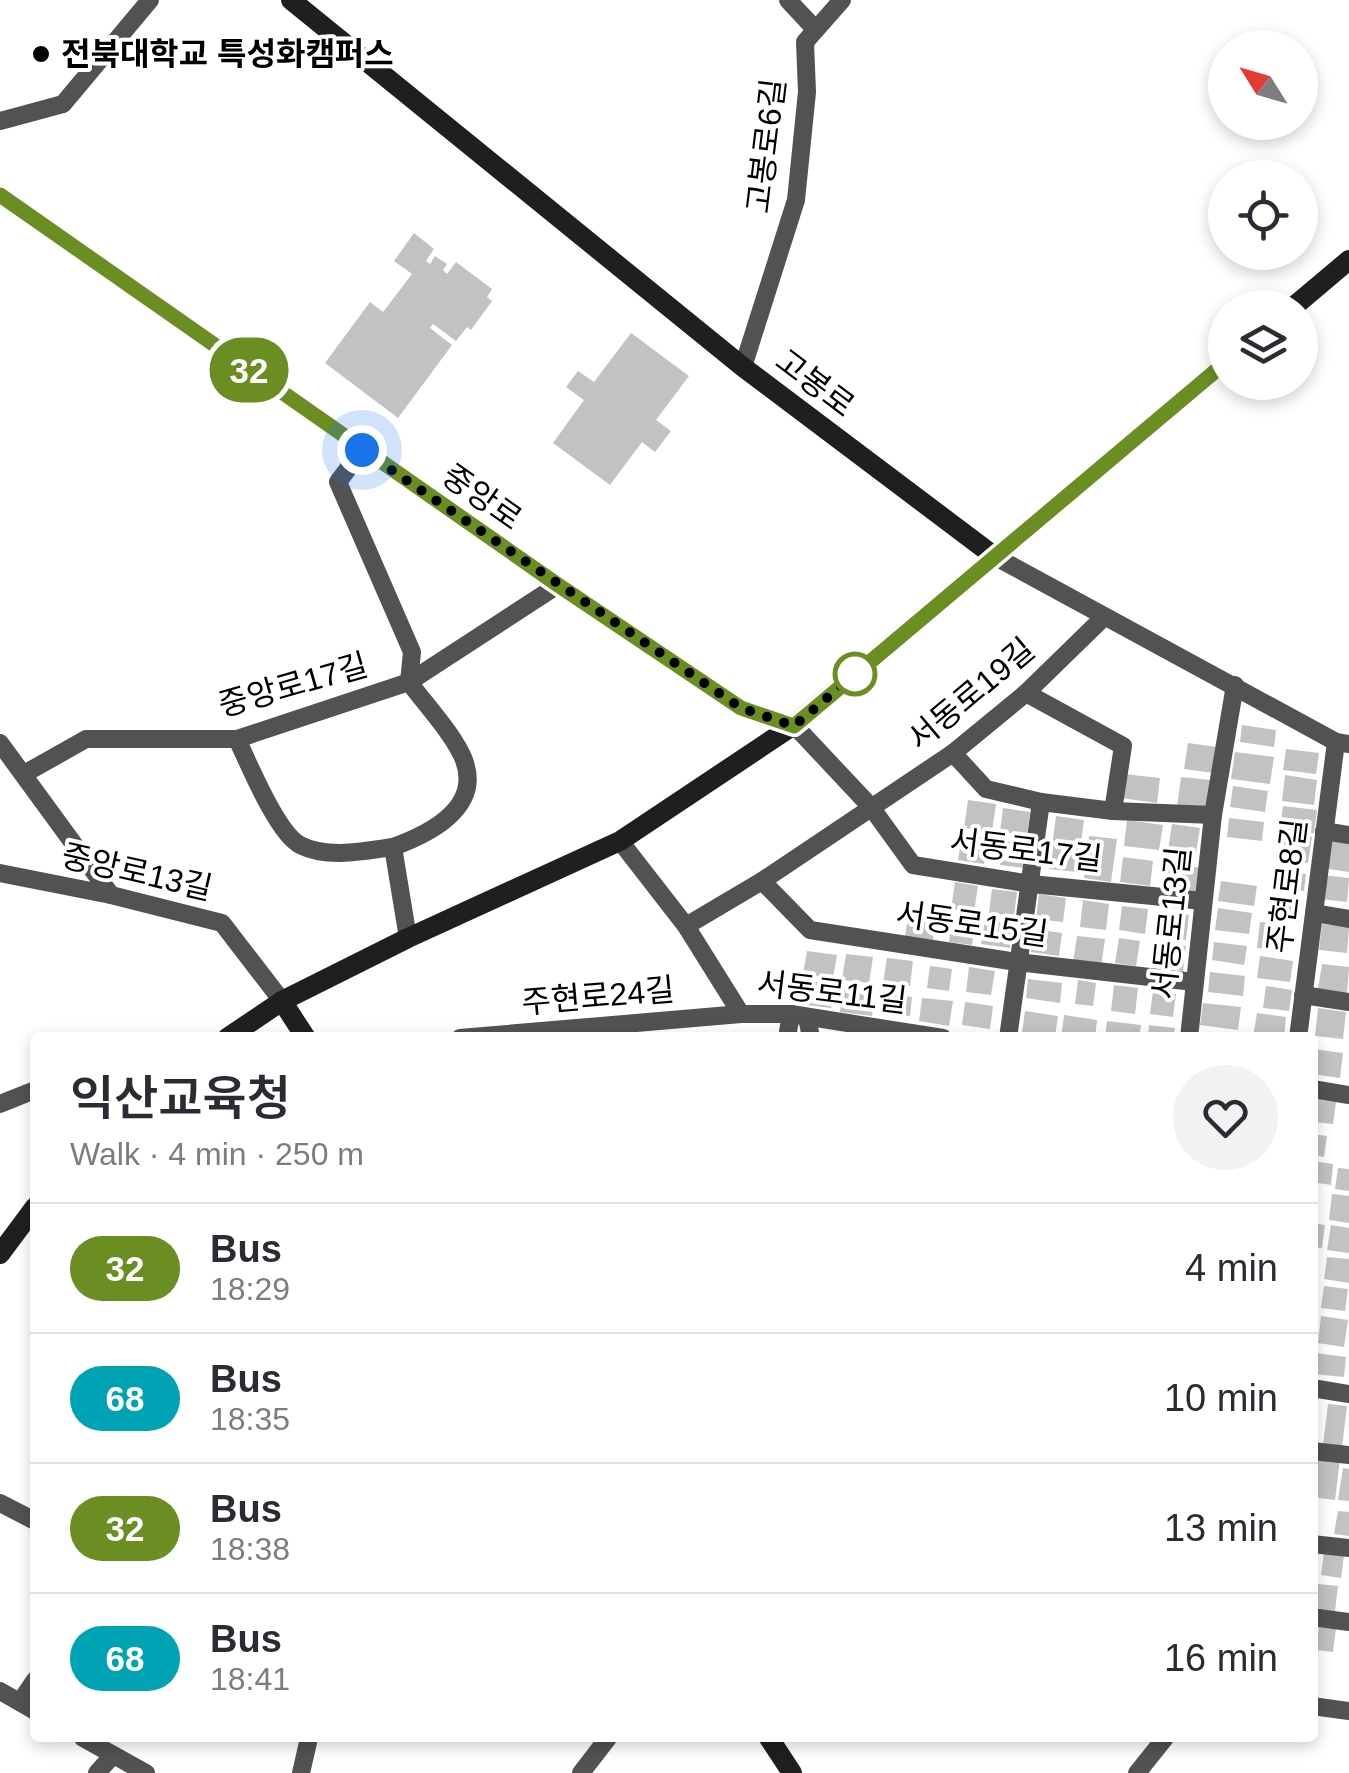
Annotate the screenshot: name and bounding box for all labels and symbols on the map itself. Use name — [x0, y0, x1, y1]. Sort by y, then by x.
north arrow — [1208, 30, 1318, 140]
place label: 전북대학교 특성화캠퍼스 — [61, 36, 394, 72]
marker: 전북대학교 특성화캠퍼스 — [30, 43, 52, 65]
street label: 고봉로6길 — [740, 77, 792, 215]
line badge: 32 — [204, 338, 294, 402]
street label: 고봉로 — [769, 342, 861, 424]
your location — [337, 425, 387, 475]
street label: 중앙로 — [435, 457, 529, 537]
street label: 서동로19길 — [901, 631, 1041, 757]
street label: 중앙로17길 — [214, 647, 372, 723]
unlabelled marker — [834, 653, 876, 695]
street label: 주현로8길 — [1261, 817, 1313, 955]
street label: 서동로17길 — [948, 823, 1104, 877]
street label: 중앙로13길 — [58, 837, 216, 907]
street label: 서동로13길 — [1145, 845, 1197, 1001]
street label: 서동로15길 — [894, 896, 1050, 952]
street label: 서동로11길 — [755, 965, 909, 1019]
street label: 주현로24길 — [520, 971, 676, 1021]

